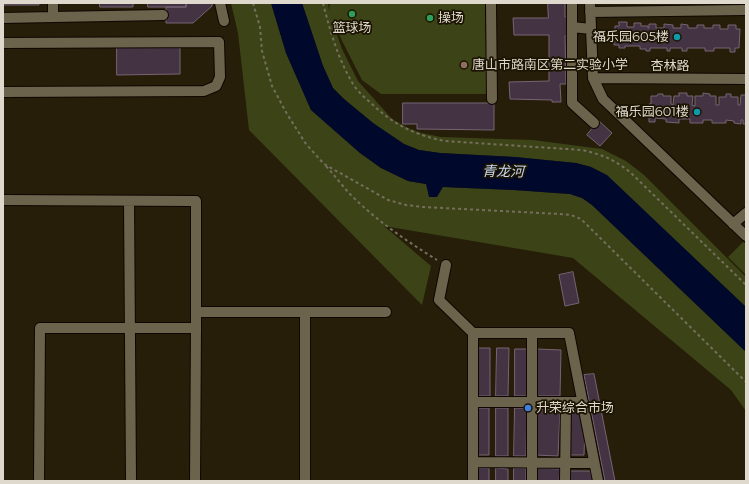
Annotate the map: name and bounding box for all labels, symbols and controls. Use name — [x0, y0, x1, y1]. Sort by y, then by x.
marker: 篮球场 — [347, 9, 357, 19]
place label: 操场 — [438, 10, 464, 26]
marker: 操场 — [425, 13, 435, 23]
place label: 篮球场 — [333, 20, 371, 36]
place label: 福乐园605楼 — [593, 29, 669, 45]
marker: 福乐园605楼 — [672, 32, 682, 42]
place label: 唐山市路南区第二实验小学 — [472, 57, 628, 73]
street label: 杏林路 — [651, 58, 689, 74]
marker: 唐山市路南区第二实验小学 — [459, 60, 469, 70]
place label: 福乐园601楼 — [616, 104, 689, 120]
marker: 福乐园601楼 — [692, 107, 702, 117]
water label: 青龙河 — [482, 163, 524, 181]
place label: 升荣综合市场 — [536, 400, 614, 416]
marker: 升荣综合市场 — [523, 403, 533, 413]

